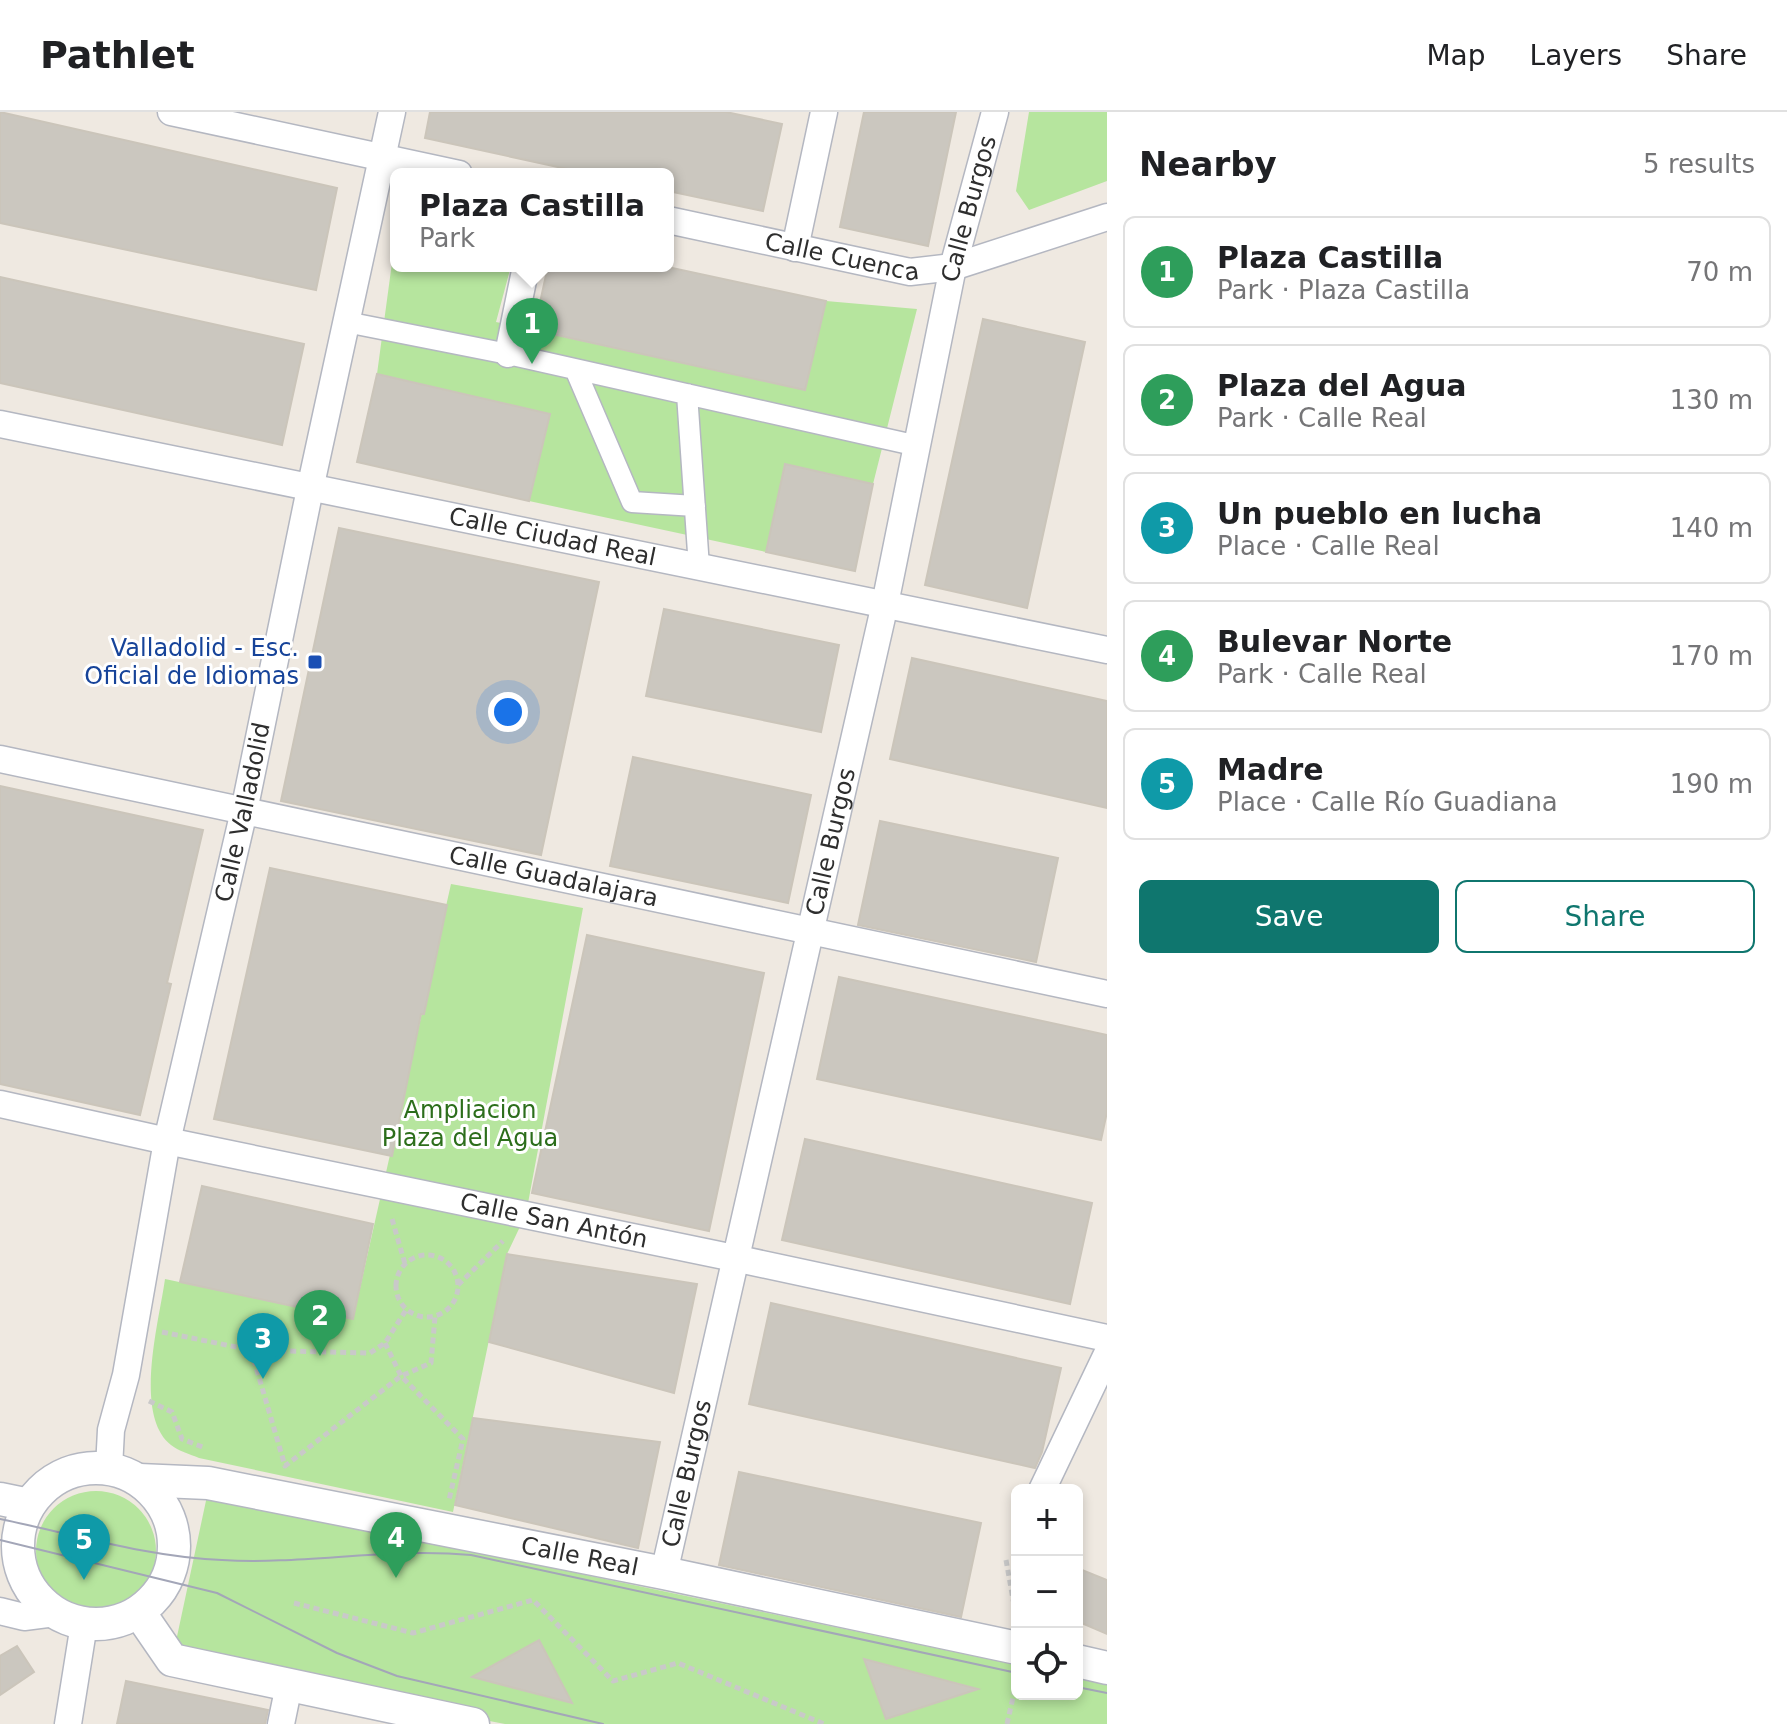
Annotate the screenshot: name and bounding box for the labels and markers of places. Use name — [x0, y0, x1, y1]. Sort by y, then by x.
pin: 1 — [506, 298, 558, 364]
place label: Valladolid - Esc. Oficial de Idiomas — [84, 634, 299, 690]
marker: Valladolid - Esc. Oficial de Idiomas — [306, 653, 324, 671]
pin: 2 — [294, 1290, 346, 1356]
pin: 3 — [237, 1313, 289, 1379]
pin: 4 — [370, 1512, 422, 1578]
pin: 5 — [58, 1514, 110, 1580]

